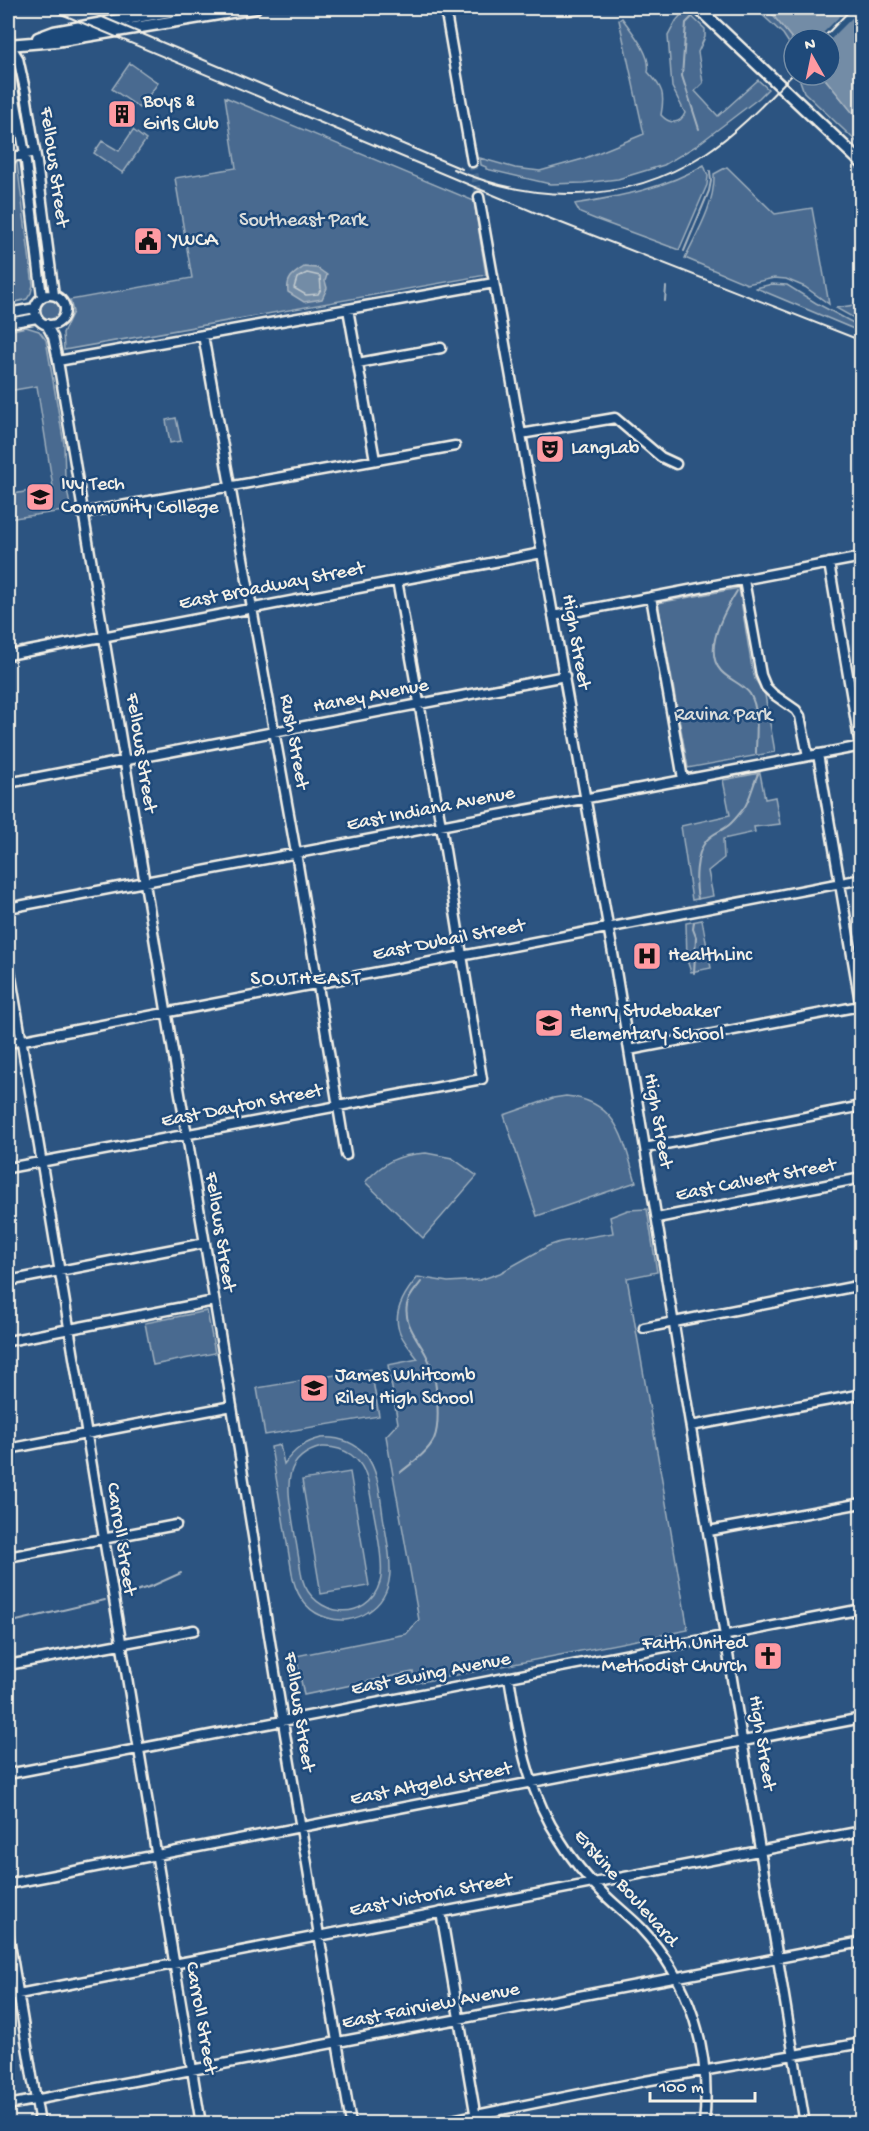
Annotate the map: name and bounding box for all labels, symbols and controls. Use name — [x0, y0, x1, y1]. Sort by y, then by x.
north arrow — [782, 27, 842, 87]
text: N — [804, 35, 817, 56]
place label: Boys & Girls Club — [142, 91, 219, 137]
building icon: Boys & Girls Club — [106, 98, 138, 130]
street label: Fellows Street — [33, 105, 73, 230]
park label: Southeast Park — [239, 210, 369, 233]
public building icon: YWCA — [132, 225, 164, 257]
place label: YWCA — [167, 230, 219, 253]
theatre icon: LangLab — [534, 433, 566, 465]
place label: LangLab — [571, 438, 640, 461]
place label: Ivy Tech Community College — [61, 474, 219, 520]
school or university icon: Ivy Tech Community College — [24, 481, 56, 513]
street label: East Broadway Street — [177, 557, 369, 616]
street label: High Street — [555, 593, 595, 693]
street label: Haney Avenue — [311, 674, 431, 719]
street label: Fellows Street — [119, 691, 161, 816]
street label: Rush Street — [273, 693, 313, 793]
park label: Ravina Park — [674, 705, 774, 728]
street label: East Indiana Avenue — [345, 782, 518, 838]
street label: East Dubail Street — [371, 915, 529, 967]
hospital icon: HealthLinc — [631, 940, 663, 972]
place label: HealthLinc — [668, 945, 753, 968]
district label: SOUTHEAST — [250, 968, 362, 993]
place label: Henry Studebaker Elementary School — [570, 1001, 724, 1047]
school or university icon: Henry Studebaker Elementary School — [533, 1007, 565, 1039]
street label: High Street — [637, 1072, 677, 1172]
street label: East Dayton Street — [159, 1080, 326, 1134]
street label: East Calvert Street — [674, 1154, 840, 1208]
street label: Fellows Street — [198, 1170, 240, 1295]
place label: James Whitcomb Riley High School — [335, 1365, 476, 1411]
school or university icon: James Whitcomb Riley High School — [298, 1372, 330, 1404]
street label: Carroll Street — [100, 1481, 141, 1599]
place label: Faith United Methodist Church — [602, 1633, 749, 1679]
church icon: Faith United Methodist Church — [752, 1640, 784, 1672]
street label: East Ewing Avenue — [349, 1648, 513, 1702]
street label: Fellows Street — [277, 1650, 319, 1775]
street label: High Street — [742, 1694, 780, 1794]
street label: East Altgeld Street — [348, 1758, 516, 1812]
street label: Erskine Boulevard — [568, 1826, 684, 1954]
street label: East Victoria Street — [348, 1869, 516, 1923]
street label: Carroll Street — [179, 1960, 221, 2078]
street label: East Fairview Avenue — [340, 1978, 522, 2036]
scale bar — [650, 2065, 755, 2103]
text: 100 m — [658, 2078, 704, 2099]

